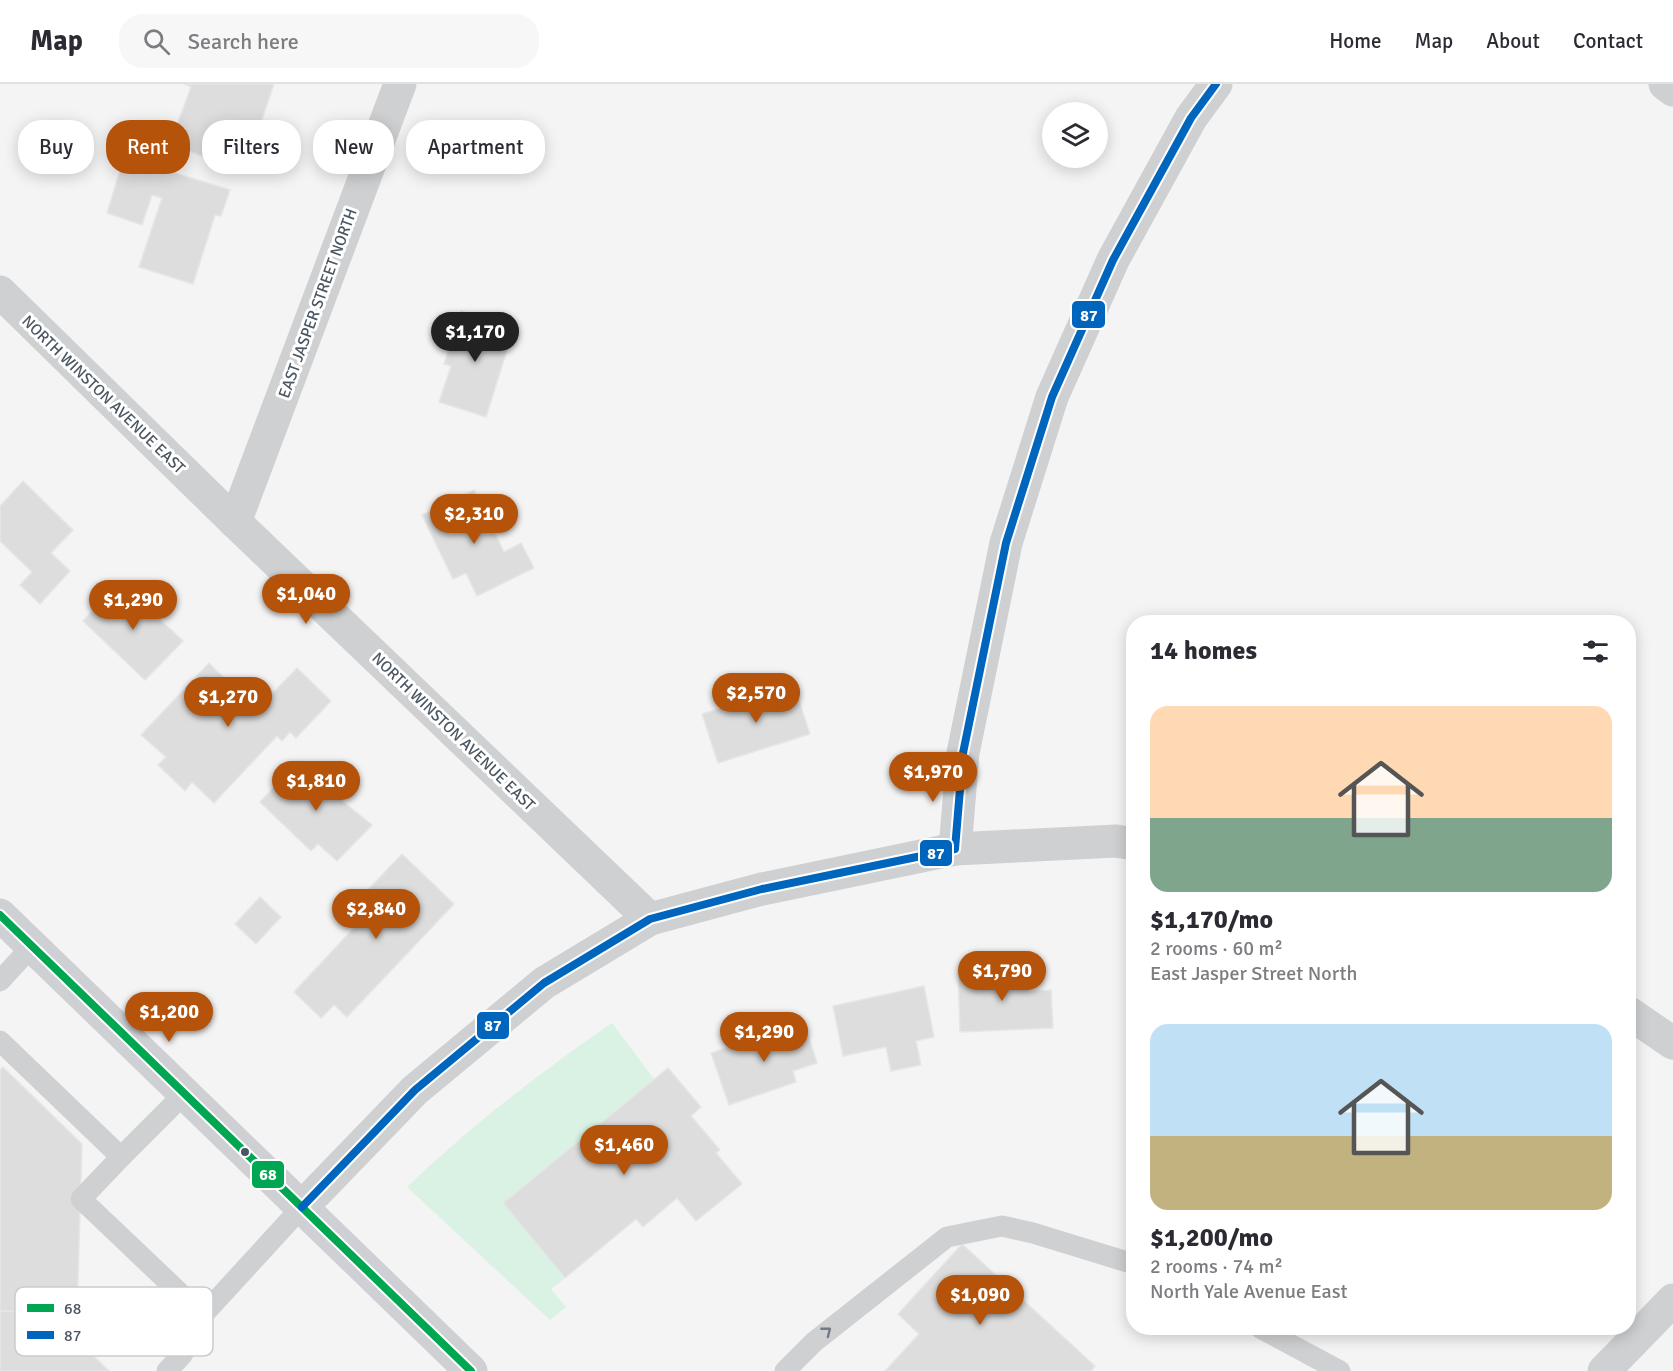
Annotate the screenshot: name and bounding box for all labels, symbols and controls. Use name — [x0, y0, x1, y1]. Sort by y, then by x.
search box — [119, 14, 539, 68]
text: Map — [30, 24, 83, 58]
icon: search — [140, 25, 173, 58]
text: Search here — [188, 28, 299, 55]
text: Home — [1329, 28, 1382, 54]
text: Map — [1415, 28, 1453, 54]
text: About — [1486, 28, 1540, 54]
text: Contact — [1573, 28, 1643, 54]
map controls — [1042, 102, 1108, 168]
button: layers — [1042, 102, 1108, 168]
chip: Buy — [18, 120, 94, 174]
chip: Rent — [106, 120, 190, 174]
chip: Filters — [202, 120, 301, 174]
chip: New — [313, 120, 394, 174]
chip: Apartment — [406, 120, 545, 174]
street label: EAST JASPER STREET NORTH — [274, 206, 362, 401]
line badge: 87 — [1071, 300, 1106, 329]
text: 87 — [1080, 306, 1098, 326]
street label: NORTH WINSTON AVENUE EAST — [17, 311, 189, 478]
pin: $1,170 — [426, 312, 524, 363]
text: $1,170 — [445, 319, 505, 344]
pin: $2,310 — [425, 494, 523, 545]
text: $2,310 — [444, 501, 504, 526]
pin: $1,040 — [257, 574, 355, 625]
pin: $1,290 — [84, 580, 182, 631]
text: $1,040 — [276, 581, 336, 606]
text: $1,290 — [103, 587, 163, 612]
text: 14 homes — [1150, 635, 1257, 667]
icon: filters — [1579, 635, 1612, 668]
street label: NORTH WINSTON AVENUE EAST — [367, 648, 539, 815]
pin: $2,570 — [707, 673, 805, 724]
pin: $1,270 — [179, 677, 277, 728]
text: $2,570 — [726, 680, 786, 705]
text: $1,270 — [198, 684, 258, 709]
icon: home — [1327, 745, 1435, 853]
pin: $1,970 — [884, 752, 982, 803]
text: $1,970 — [903, 759, 963, 784]
pin: $1,810 — [267, 761, 365, 812]
text: $1,810 — [286, 768, 346, 793]
line badge: 87 — [919, 839, 953, 867]
text: 87 — [927, 844, 945, 864]
pin: $2,840 — [327, 889, 425, 940]
text: $2,840 — [346, 896, 406, 921]
text: $1,170/mo — [1150, 904, 1273, 936]
text: 2 rooms · 60 m² — [1150, 936, 1283, 961]
pin: $1,790 — [953, 951, 1051, 1002]
text: $1,790 — [972, 958, 1032, 983]
text: East Jasper Street North — [1150, 961, 1357, 986]
pin: $1,200 — [120, 992, 218, 1043]
text: $1,200 — [139, 999, 199, 1024]
line badge: 87 — [476, 1011, 510, 1040]
pin: $1,290 — [715, 1012, 813, 1063]
text: 87 — [484, 1016, 502, 1036]
text: $1,290 — [734, 1019, 794, 1044]
icon: home — [1327, 1063, 1435, 1171]
pin: $1,460 — [575, 1125, 673, 1176]
text: $1,460 — [594, 1132, 654, 1157]
unlabelled marker — [239, 1146, 251, 1158]
line badge: 68 — [251, 1160, 285, 1189]
text: 68 — [259, 1165, 277, 1185]
text: $1,200/mo — [1150, 1222, 1273, 1254]
text: 2 rooms · 74 m² — [1150, 1254, 1283, 1279]
pin: $1,090 — [931, 1275, 1029, 1326]
text: North Yale Avenue East — [1150, 1279, 1347, 1304]
text: $1,090 — [950, 1282, 1010, 1307]
legend — [15, 1287, 213, 1356]
text: 68 — [64, 1299, 81, 1319]
text: 87 — [64, 1326, 81, 1346]
one-way arrow — [820, 1327, 831, 1338]

